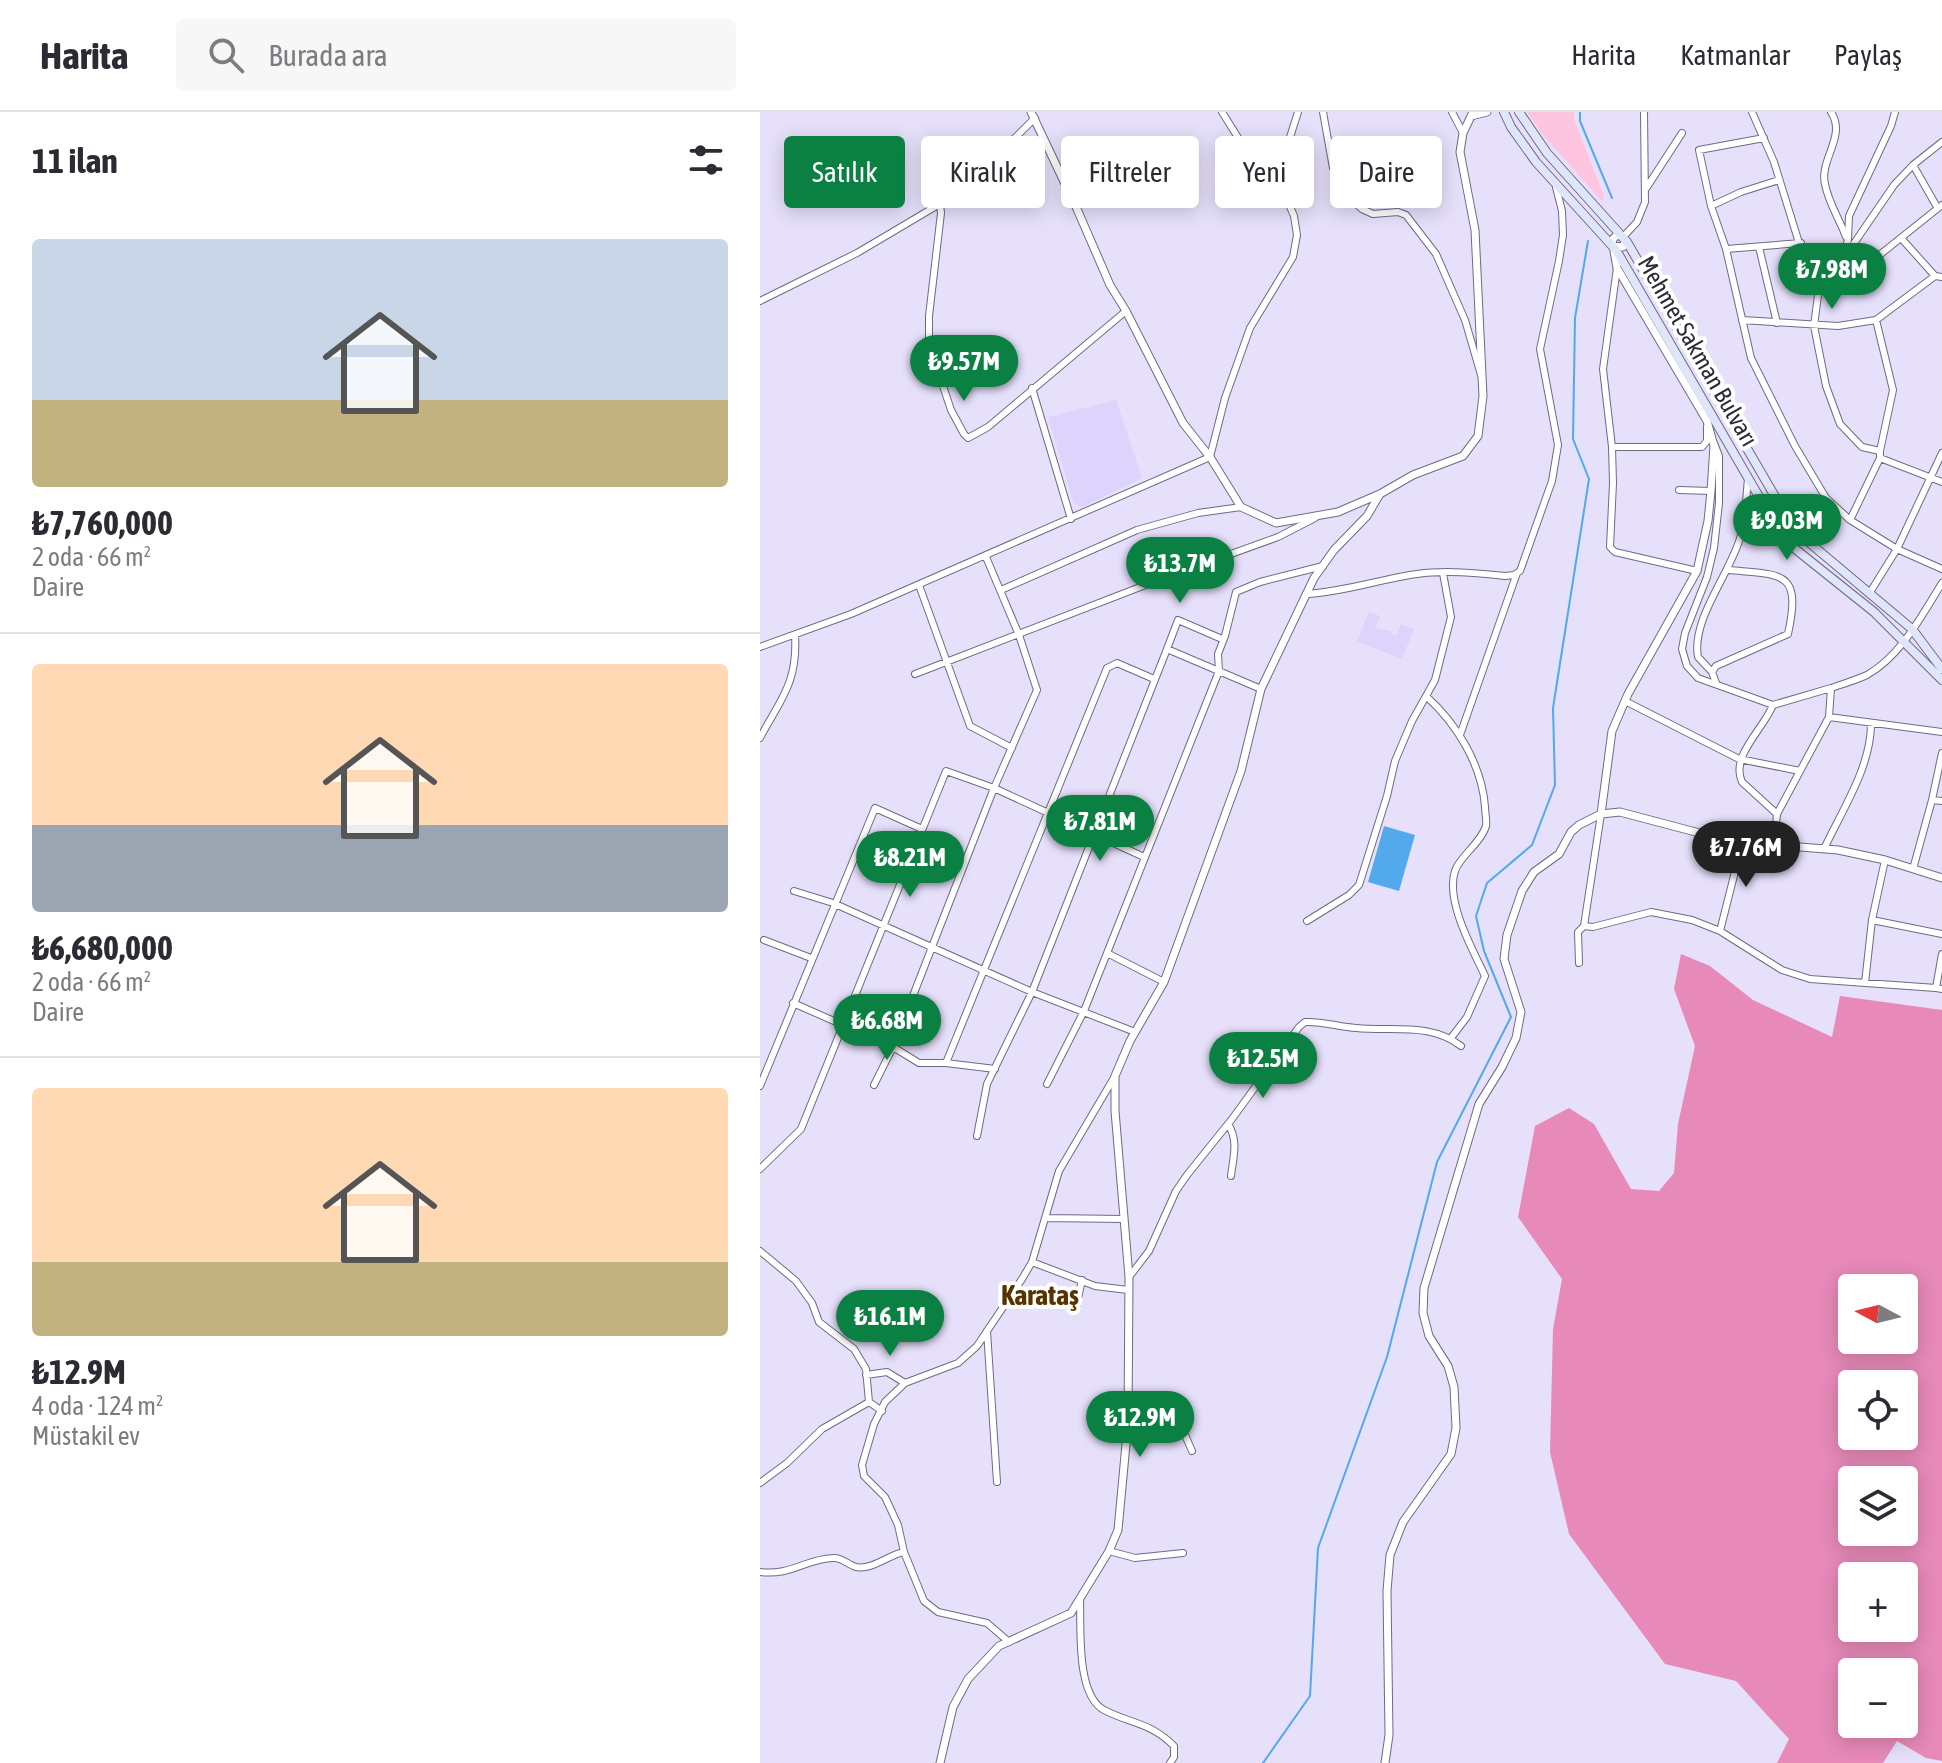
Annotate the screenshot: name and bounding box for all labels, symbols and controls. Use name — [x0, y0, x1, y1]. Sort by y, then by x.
search box — [176, 19, 736, 91]
icon: search — [204, 33, 248, 77]
text: Harita — [40, 34, 128, 77]
text: Burada ara — [268, 38, 388, 72]
text: Harita — [1571, 39, 1636, 71]
text: Katmanlar — [1680, 39, 1790, 71]
text: Paylaş — [1834, 39, 1902, 71]
chip: Satılık — [784, 136, 905, 208]
chip: Kiralık — [921, 136, 1045, 208]
chip: Filtreler — [1061, 136, 1199, 208]
chip: Yeni — [1215, 136, 1314, 208]
chip: Daire — [1330, 136, 1442, 208]
icon: filters — [684, 138, 728, 182]
text: 11 ilan — [32, 141, 118, 180]
pin: ₺7.98M — [1767, 243, 1897, 311]
street label: Mehmet Sakman Bulvarı — [1633, 251, 1763, 451]
text: ₺7.98M — [1796, 254, 1868, 284]
icon: home — [308, 291, 452, 435]
pin: ₺9.57M — [899, 335, 1029, 403]
text: ₺9.57M — [928, 346, 1000, 376]
pin: ₺9.03M — [1722, 494, 1852, 562]
text: ₺7,760,000 — [32, 503, 173, 542]
text: ₺9.03M — [1751, 505, 1823, 535]
pin: ₺13.7M — [1115, 537, 1245, 605]
text: 2 oda · 66 m² — [32, 542, 151, 572]
text: ₺13.7M — [1144, 548, 1216, 578]
text: Daire — [32, 572, 84, 602]
icon: home — [308, 716, 452, 860]
pin: ₺7.81M — [1035, 795, 1165, 863]
text: ₺7.81M — [1064, 806, 1136, 836]
pin: ₺7.76M — [1681, 821, 1811, 889]
pin: ₺8.21M — [845, 831, 975, 899]
text: ₺7.76M — [1710, 832, 1782, 862]
text: ₺8.21M — [874, 842, 946, 872]
text: ₺6,680,000 — [32, 928, 173, 967]
text: 2 oda · 66 m² — [32, 967, 151, 997]
pin: ₺6.68M — [822, 994, 952, 1062]
text: Daire — [32, 997, 84, 1027]
text: ₺6.68M — [851, 1005, 923, 1035]
pin: ₺12.5M — [1198, 1032, 1328, 1100]
text: ₺12.5M — [1227, 1043, 1299, 1073]
icon: home — [308, 1140, 452, 1284]
north arrow — [1838, 1274, 1918, 1354]
map controls — [1838, 1274, 1918, 1738]
district label: Karataş — [1001, 1279, 1079, 1311]
pin: ₺16.1M — [825, 1290, 955, 1358]
text: ₺16.1M — [854, 1301, 926, 1331]
text: ₺12.9M — [32, 1352, 126, 1391]
button: locate — [1838, 1370, 1918, 1450]
text: 4 oda · 124 m² — [32, 1391, 163, 1421]
pin: ₺12.9M — [1075, 1391, 1205, 1459]
text: ₺12.9M — [1104, 1402, 1176, 1432]
text: Müstakil ev — [32, 1421, 140, 1451]
button: layers — [1838, 1466, 1918, 1546]
button: + — [1838, 1562, 1918, 1642]
button: − — [1838, 1658, 1918, 1738]

